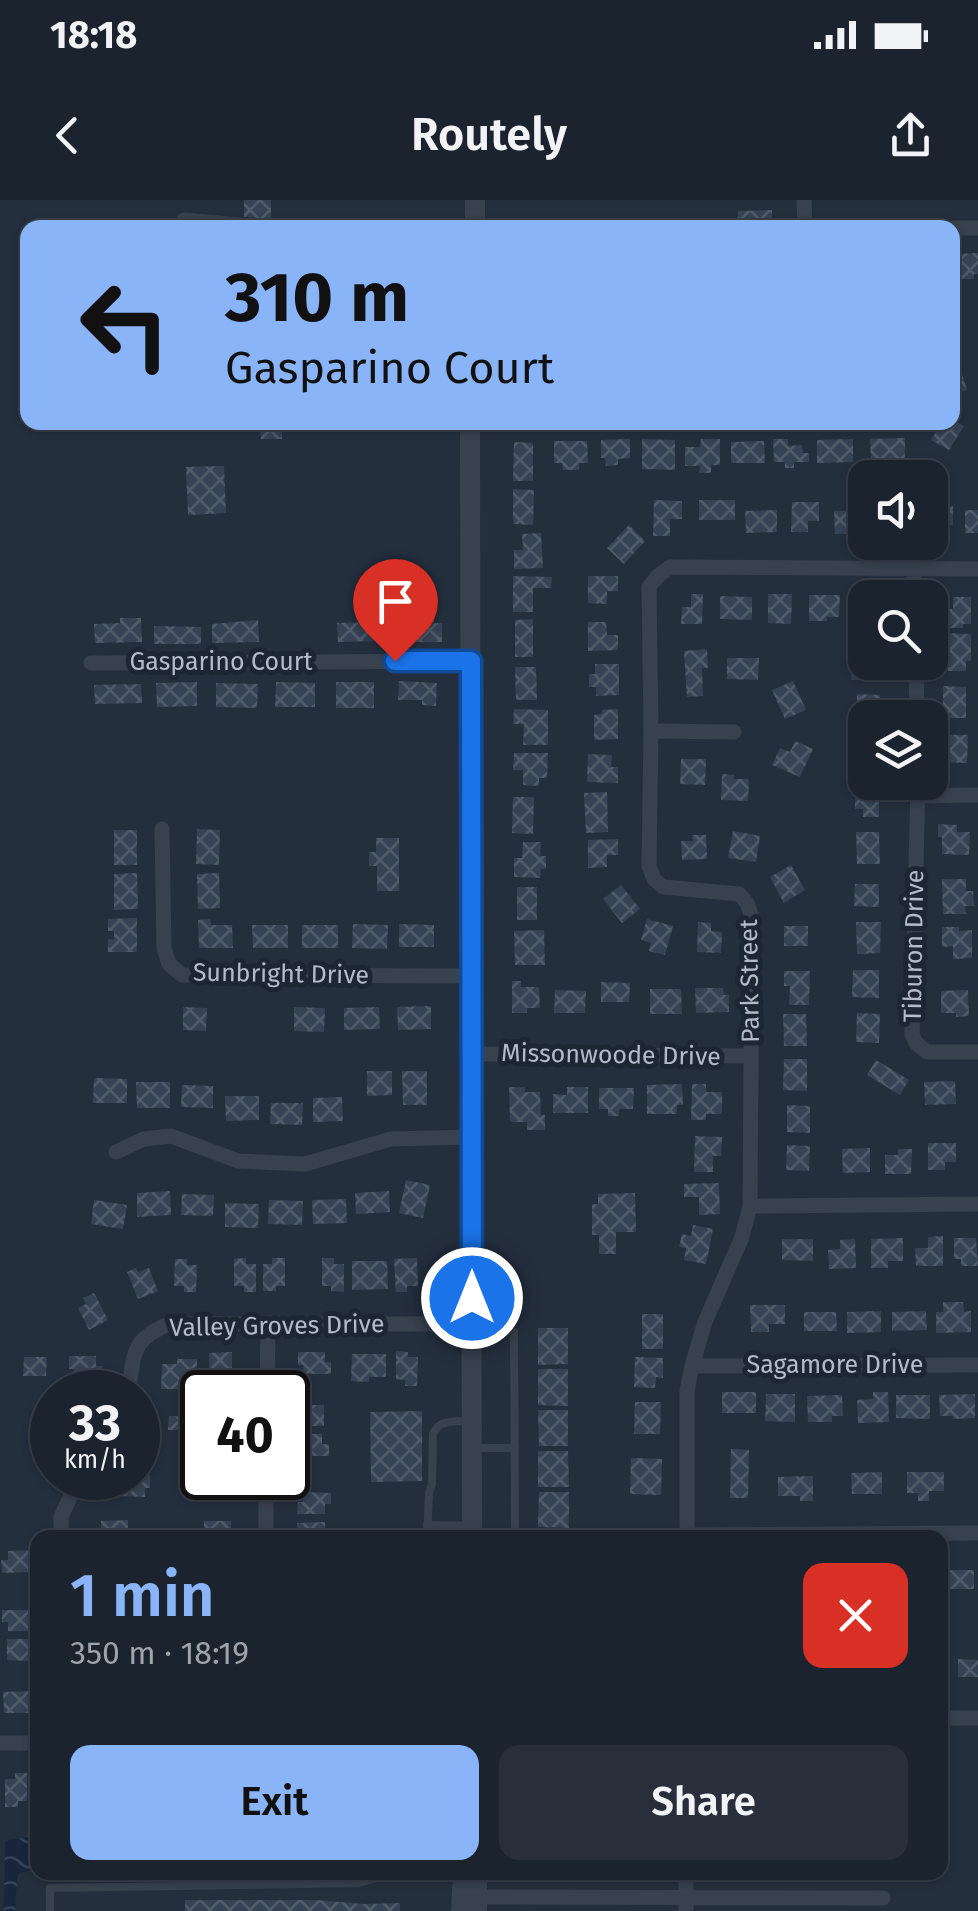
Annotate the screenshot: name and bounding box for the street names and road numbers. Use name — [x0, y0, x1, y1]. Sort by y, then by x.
street label: Gasparino Court — [130, 647, 313, 677]
street label: Tiburon Drive — [898, 869, 930, 1023]
street label: Park Street — [734, 918, 766, 1043]
street label: Sunbright Drive — [193, 957, 369, 991]
street label: Missonwoode Drive — [501, 1038, 721, 1072]
street label: Valley Groves Drive — [169, 1309, 385, 1343]
street label: Sagamore Drive — [747, 1350, 923, 1380]

